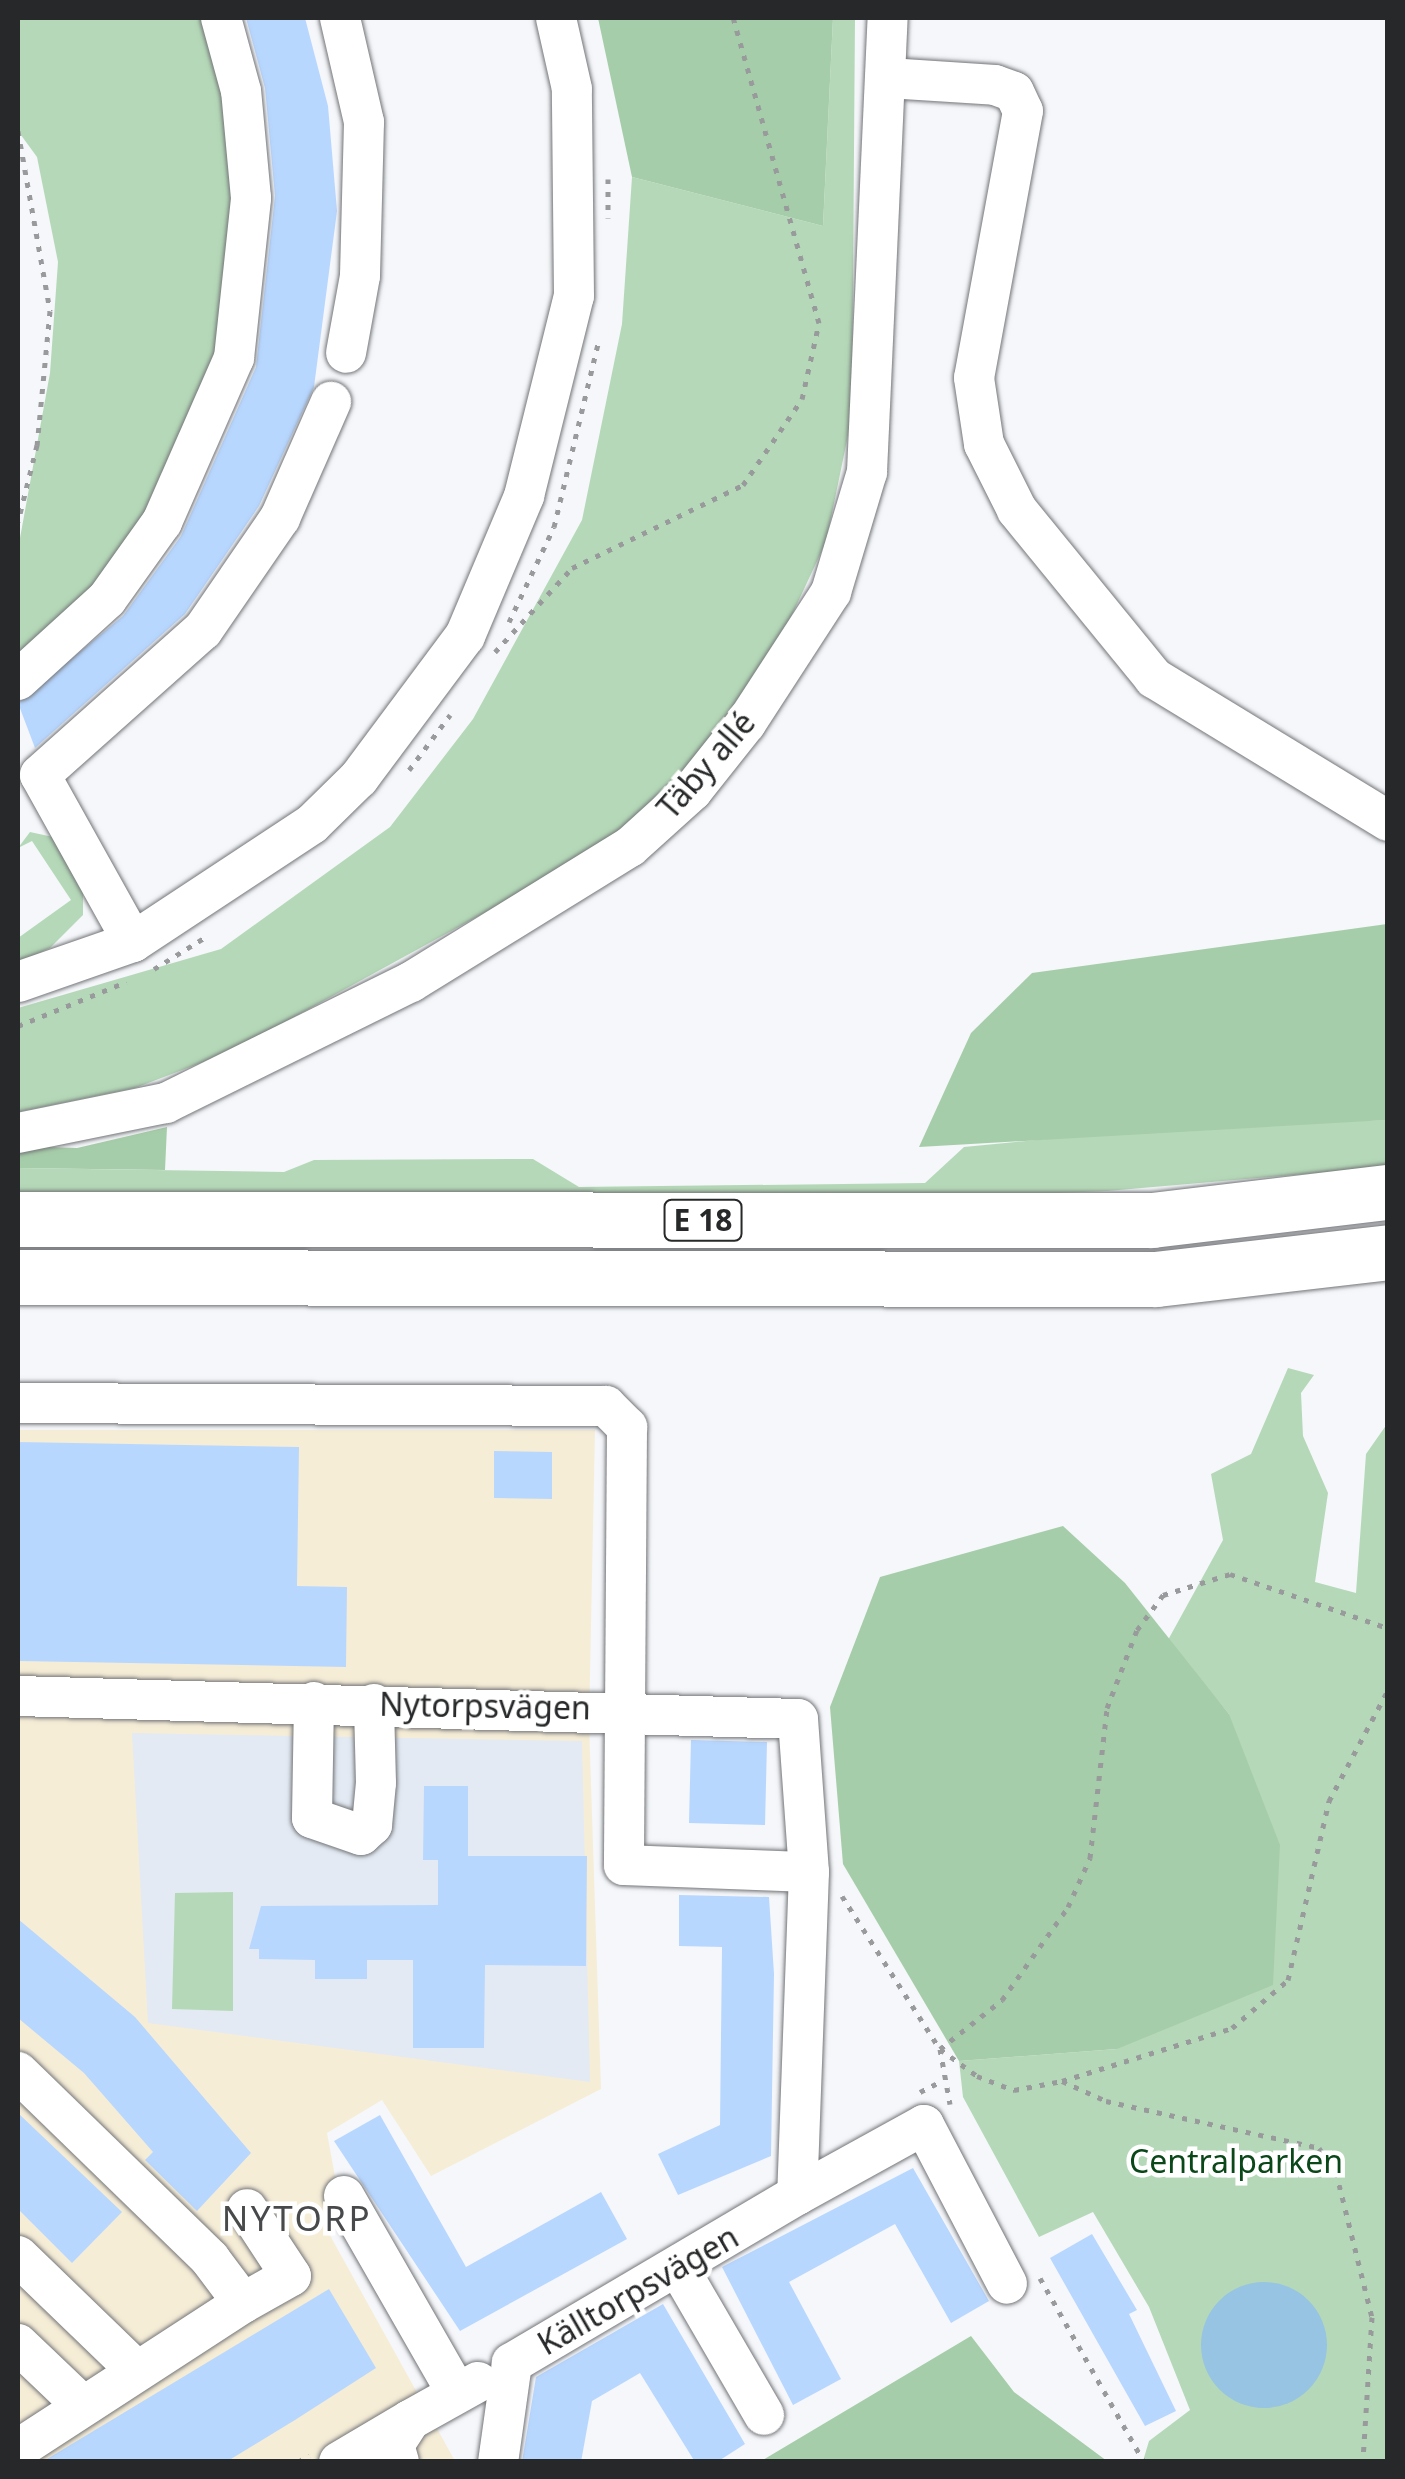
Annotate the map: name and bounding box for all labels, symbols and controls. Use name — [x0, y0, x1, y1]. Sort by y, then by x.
street label: Täby allé — [649, 704, 763, 826]
road number: E 18 — [663, 1195, 743, 1245]
street label: Nytorpsvägen — [379, 1685, 591, 1727]
park label: Centralparken — [1129, 2142, 1343, 2180]
district label: NYTORP — [222, 2197, 372, 2239]
street label: Källtorpsvägen — [531, 2217, 745, 2363]

